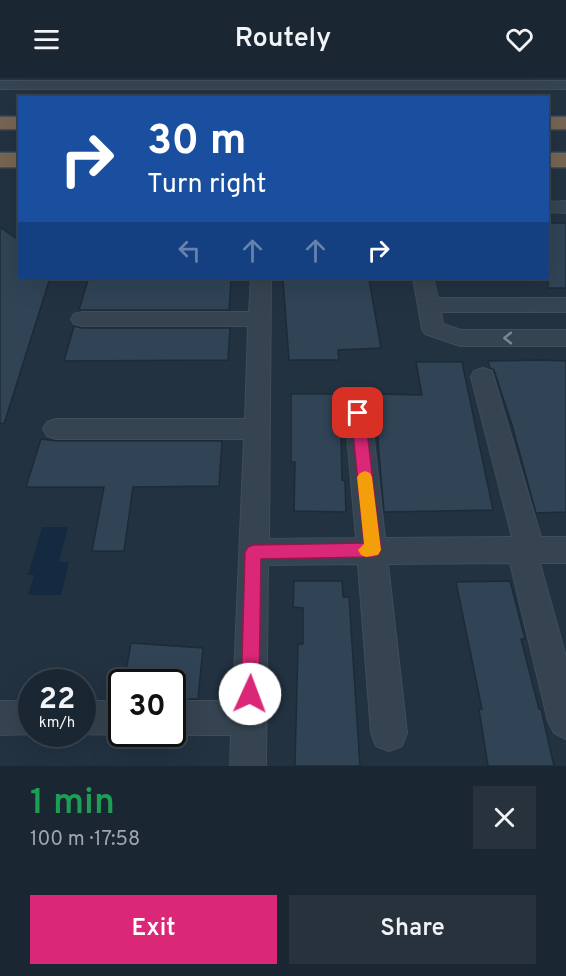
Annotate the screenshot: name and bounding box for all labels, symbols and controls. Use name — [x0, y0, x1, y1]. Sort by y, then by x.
text: Routely — [235, 22, 331, 56]
icon: menu — [30, 23, 63, 56]
icon: heart — [503, 23, 536, 56]
text: 30 m — [147, 116, 246, 169]
icon: right — [48, 120, 126, 198]
text: Turn right — [147, 168, 266, 202]
icon: left — [173, 234, 206, 267]
icon: ahead — [236, 234, 269, 267]
icon: ahead — [299, 234, 332, 267]
icon: right — [362, 234, 395, 267]
one-way arrow — [503, 332, 512, 344]
pin — [332, 387, 383, 438]
icon: arrive — [341, 396, 374, 429]
position arrow — [218, 662, 282, 726]
speed limit sign: 30 — [108, 669, 186, 747]
text: 22 — [39, 682, 75, 719]
text: km/h — [39, 714, 75, 733]
text: 1 min — [30, 781, 115, 827]
button: close — [473, 786, 536, 849]
text: 100 m · 17:58 — [30, 827, 140, 853]
button: Exit — [30, 895, 277, 964]
button: Share — [289, 895, 536, 964]

